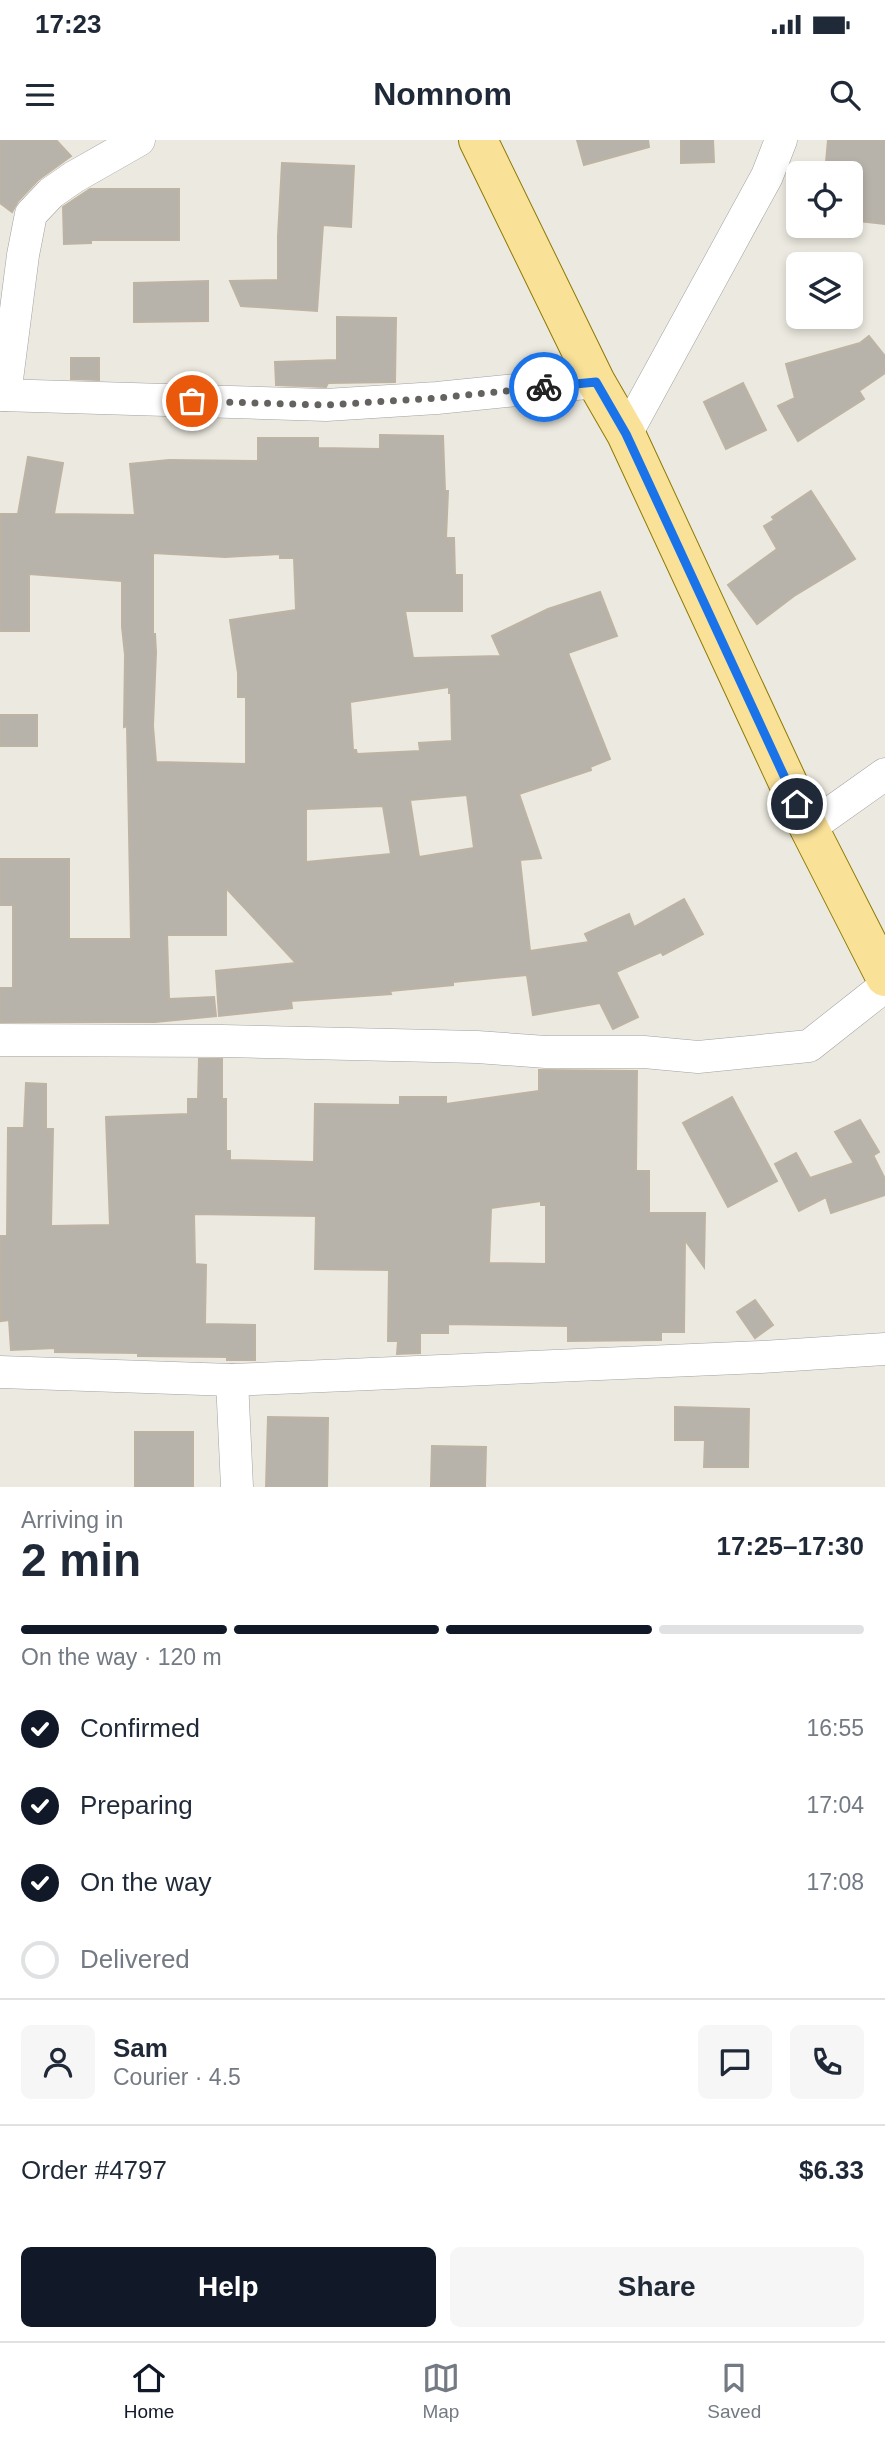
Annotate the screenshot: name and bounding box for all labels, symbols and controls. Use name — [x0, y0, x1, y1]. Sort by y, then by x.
text: 17:23 — [35, 9, 102, 39]
icon: menu — [21, 76, 59, 114]
text: Nomnom — [373, 76, 512, 112]
icon: search — [826, 76, 864, 114]
map controls — [786, 161, 863, 329]
button: locate — [786, 161, 863, 238]
button: layers — [786, 252, 863, 329]
courier — [509, 352, 579, 422]
icon: bike — [525, 368, 563, 406]
pin — [162, 371, 222, 431]
icon: bag — [173, 382, 211, 420]
pin — [767, 774, 827, 834]
icon: home — [778, 785, 816, 823]
text: Arriving in — [21, 1507, 123, 1533]
text: 17:25–17:30 — [717, 1531, 864, 1561]
text: 2 min — [21, 1534, 141, 1586]
text: On the way · 120 m — [21, 1644, 222, 1670]
icon: check — [21, 1710, 59, 1748]
text: Confirmed — [80, 1713, 200, 1743]
text: 16:55 — [806, 1715, 864, 1741]
icon: check — [21, 1787, 59, 1825]
text: Preparing — [80, 1790, 193, 1820]
text: 17:04 — [806, 1792, 864, 1818]
icon: check — [21, 1864, 59, 1902]
text: On the way — [80, 1867, 212, 1897]
text: 17:08 — [806, 1869, 864, 1895]
text: Delivered — [80, 1944, 190, 1974]
button: person — [21, 2025, 95, 2099]
button: chat — [698, 2025, 772, 2099]
button: phone — [790, 2025, 864, 2099]
text: Sam — [113, 2033, 168, 2063]
text: Courier · 4.5 — [113, 2064, 241, 2090]
text: Order #4797 — [21, 2155, 167, 2185]
text: $6.33 — [799, 2155, 864, 2185]
button: Help — [21, 2247, 436, 2327]
button: Share — [450, 2247, 864, 2327]
tab: Home — [124, 2359, 174, 2423]
tab: Map — [422, 2359, 460, 2423]
tab: Saved — [707, 2359, 761, 2423]

